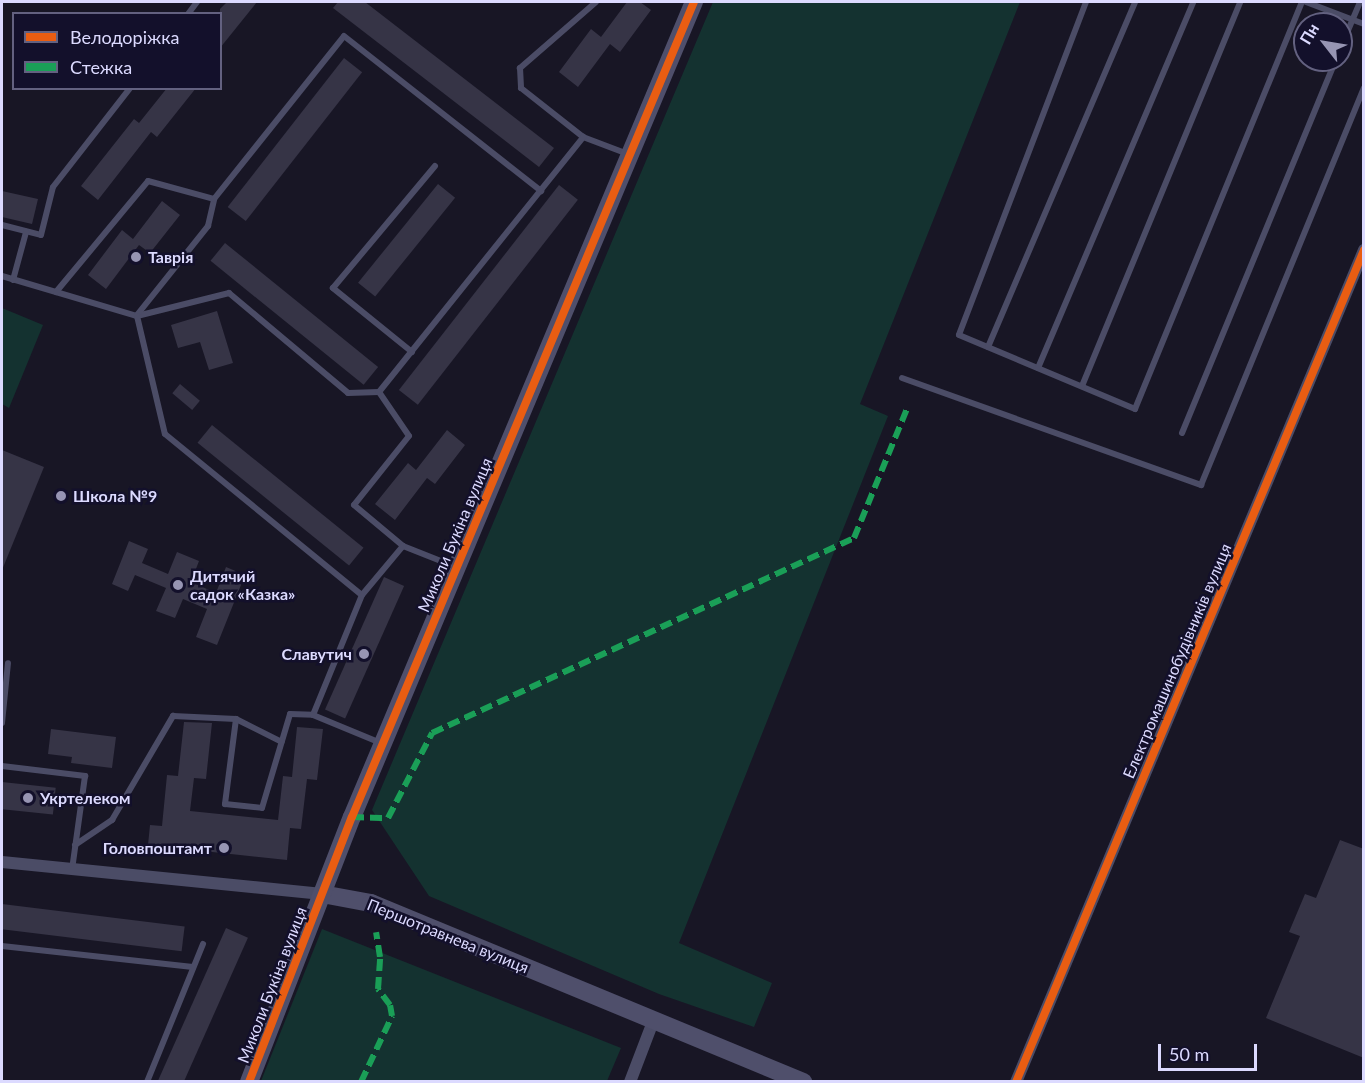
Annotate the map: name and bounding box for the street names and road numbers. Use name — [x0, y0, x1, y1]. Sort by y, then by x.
street label: Миколи Букіна вулиця — [414, 455, 496, 615]
street label: Електромашинобудівників вулиця — [1119, 541, 1235, 781]
street label: Першотравнева вулиця — [364, 895, 532, 977]
street label: Миколи Букіна вулиця — [233, 904, 311, 1066]

